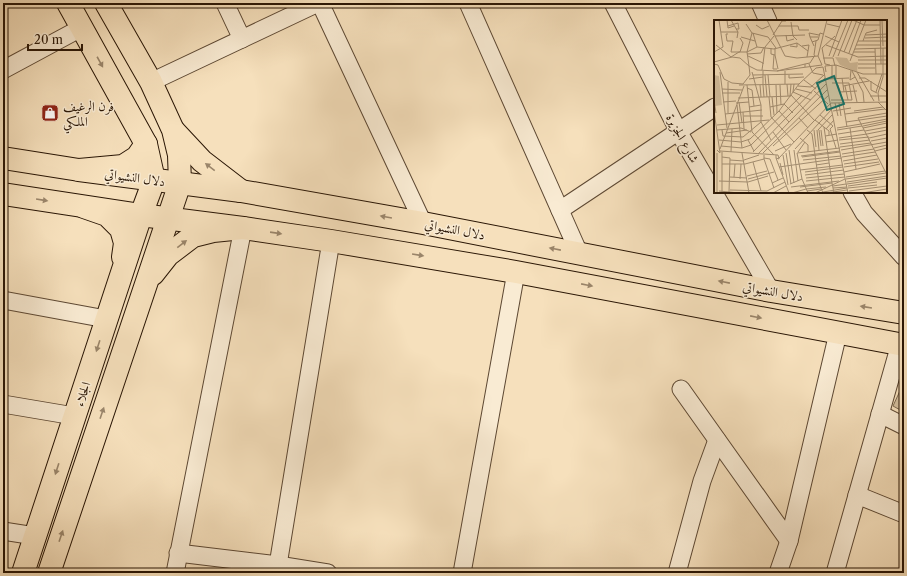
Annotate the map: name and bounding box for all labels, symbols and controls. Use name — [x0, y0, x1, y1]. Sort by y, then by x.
inset map — [714, 20, 887, 193]
scale bar — [28, 26, 82, 52]
text: 20 m — [34, 32, 63, 47]
one-way arrow — [97, 56, 104, 68]
place label: فرن الرغيف الملكي — [63, 98, 114, 134]
shop icon: فرن الرغيف الملكي — [40, 103, 60, 123]
street label: شارع الجزيرة — [660, 111, 703, 167]
one-way arrow — [205, 163, 216, 172]
street label: دلال النشيواتي — [103, 165, 166, 193]
one-way arrow — [35, 197, 48, 203]
one-way arrow — [380, 214, 392, 220]
street label: دلال النشيواتي — [423, 215, 487, 247]
one-way arrow — [270, 230, 282, 236]
one-way arrow — [177, 239, 188, 248]
one-way arrow — [549, 245, 561, 251]
one-way arrow — [412, 253, 424, 259]
one-way arrow — [718, 278, 730, 284]
street label: دلال النشيواتي — [741, 278, 805, 308]
one-way arrow — [581, 282, 593, 288]
one-way arrow — [859, 304, 872, 310]
one-way arrow — [750, 314, 762, 320]
one-way arrow — [94, 340, 100, 352]
street label: الجلاء — [71, 379, 94, 408]
one-way arrow — [100, 406, 106, 418]
one-way arrow — [54, 463, 60, 475]
one-way arrow — [58, 530, 64, 542]

